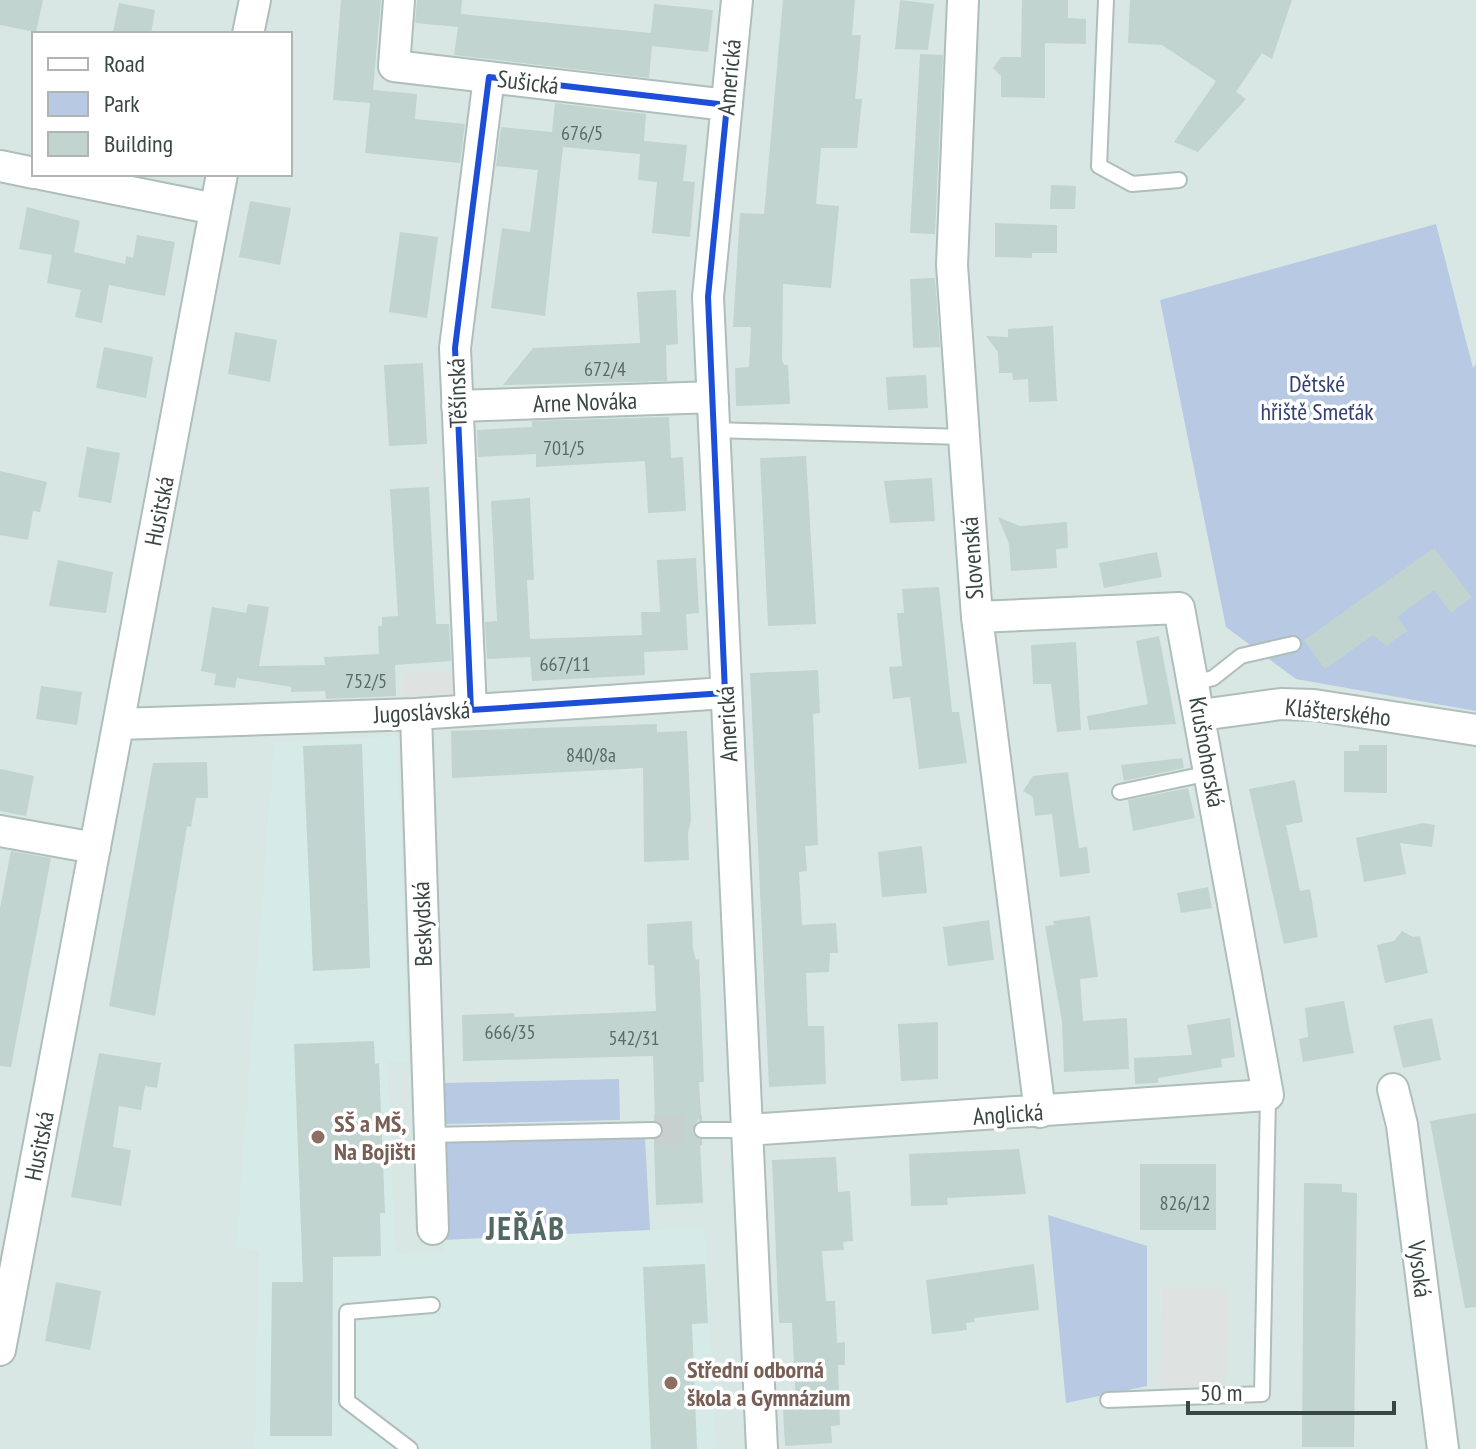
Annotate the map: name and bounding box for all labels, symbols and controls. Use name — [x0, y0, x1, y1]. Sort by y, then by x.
legend — [32, 32, 292, 176]
street label: Americká — [710, 38, 748, 116]
text: Road — [104, 48, 145, 79]
street label: Sušická — [496, 63, 560, 101]
text: Park — [104, 88, 140, 119]
house number: 676/5 — [561, 120, 603, 146]
text: Building — [104, 128, 173, 159]
house number: 672/4 — [584, 356, 626, 382]
street label: Těšínská — [440, 358, 474, 428]
park label: Dětské hřiště Smeťák — [1260, 368, 1374, 427]
street label: Arne Nováka — [532, 385, 638, 419]
house number: 701/5 — [543, 435, 585, 461]
street label: Husitská — [137, 474, 181, 548]
street label: Slovenská — [954, 516, 990, 600]
house number: 667/11 — [540, 651, 590, 677]
house number: 752/5 — [345, 668, 387, 694]
street label: Americká — [710, 685, 744, 763]
street label: Klášterského — [1284, 691, 1392, 733]
street label: Jugoslávská — [372, 694, 471, 730]
street label: Krušnohorská — [1182, 694, 1232, 810]
house number: 840/8a — [566, 742, 616, 768]
street label: Beskydská — [405, 881, 439, 967]
house number: 666/35 — [485, 1019, 535, 1045]
house number: 542/31 — [609, 1025, 659, 1051]
street label: Anglická — [972, 1096, 1044, 1132]
place label: SŠ a MŠ, Na Bojišti — [334, 1108, 416, 1167]
street label: Husitská — [17, 1109, 61, 1183]
marker: SŠ a MŠ, Na Bojišti — [309, 1128, 327, 1146]
house number: 826/12 — [1160, 1190, 1210, 1216]
district label: JEŘÁB — [485, 1207, 566, 1249]
street label: Vysoká — [1401, 1238, 1439, 1299]
place label: Střední odborná škola a Gymnázium — [687, 1354, 850, 1413]
scale bar — [1188, 1365, 1394, 1415]
marker: Střední odborná škola a Gymnázium — [662, 1374, 680, 1392]
text: 50 m — [1200, 1377, 1242, 1408]

